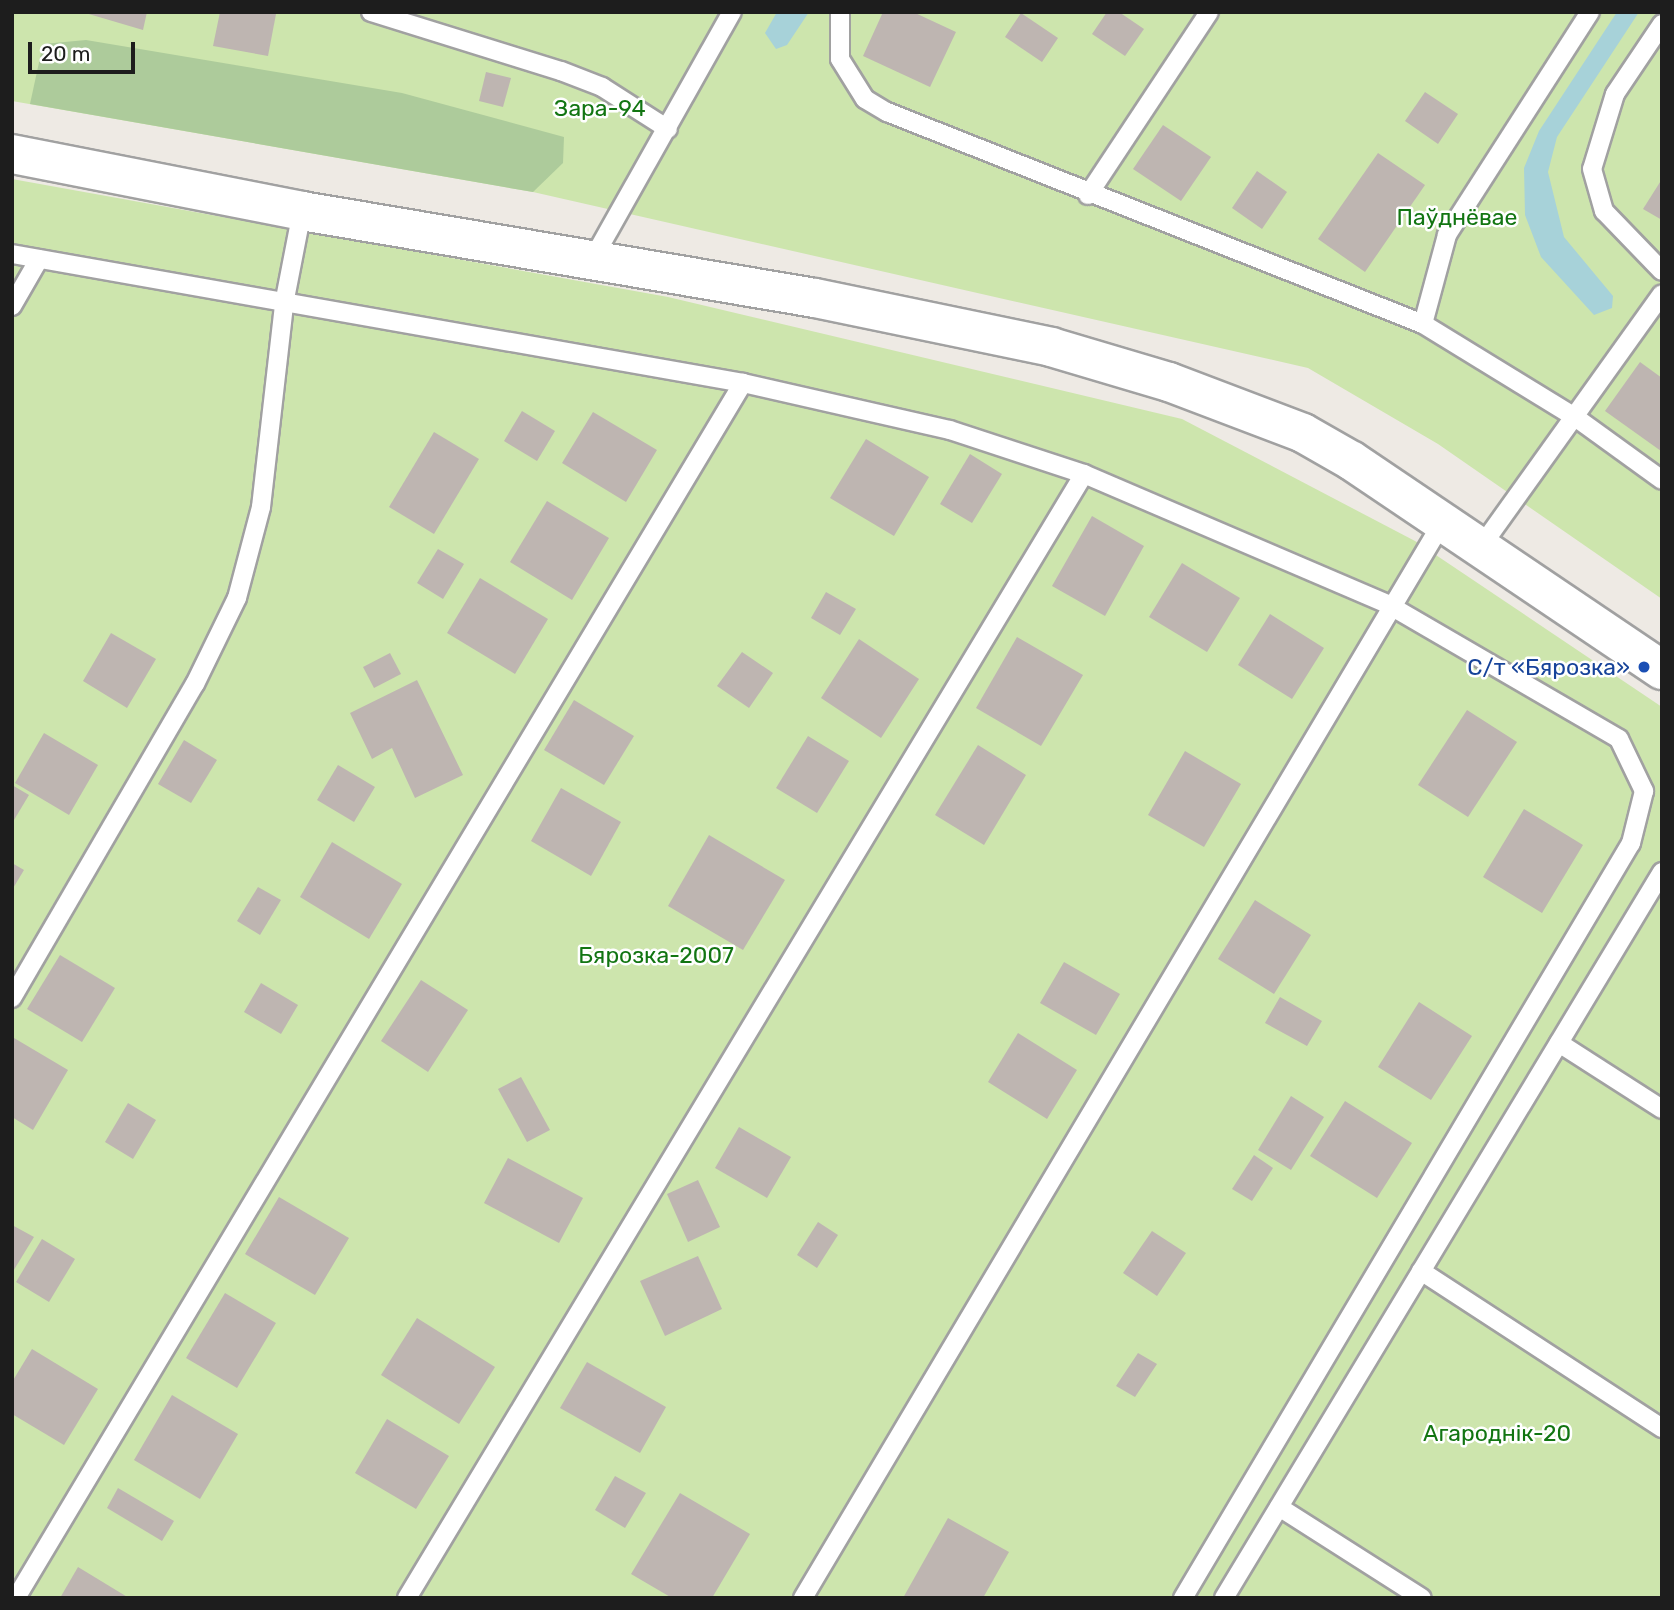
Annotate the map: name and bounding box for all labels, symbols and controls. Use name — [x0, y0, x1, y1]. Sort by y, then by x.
scale bar — [32, 28, 138, 72]
text: 20 m — [41, 41, 90, 66]
park label: Зара-94 — [554, 94, 646, 122]
park label: Паўднёвае — [1397, 203, 1517, 231]
place label: С/т «Бярозка» — [1467, 653, 1630, 681]
marker: С/т «Бярозка» — [1636, 659, 1652, 675]
park label: Бярозка-2007 — [578, 941, 734, 969]
park label: Агароднік-20 — [1423, 1419, 1571, 1447]

